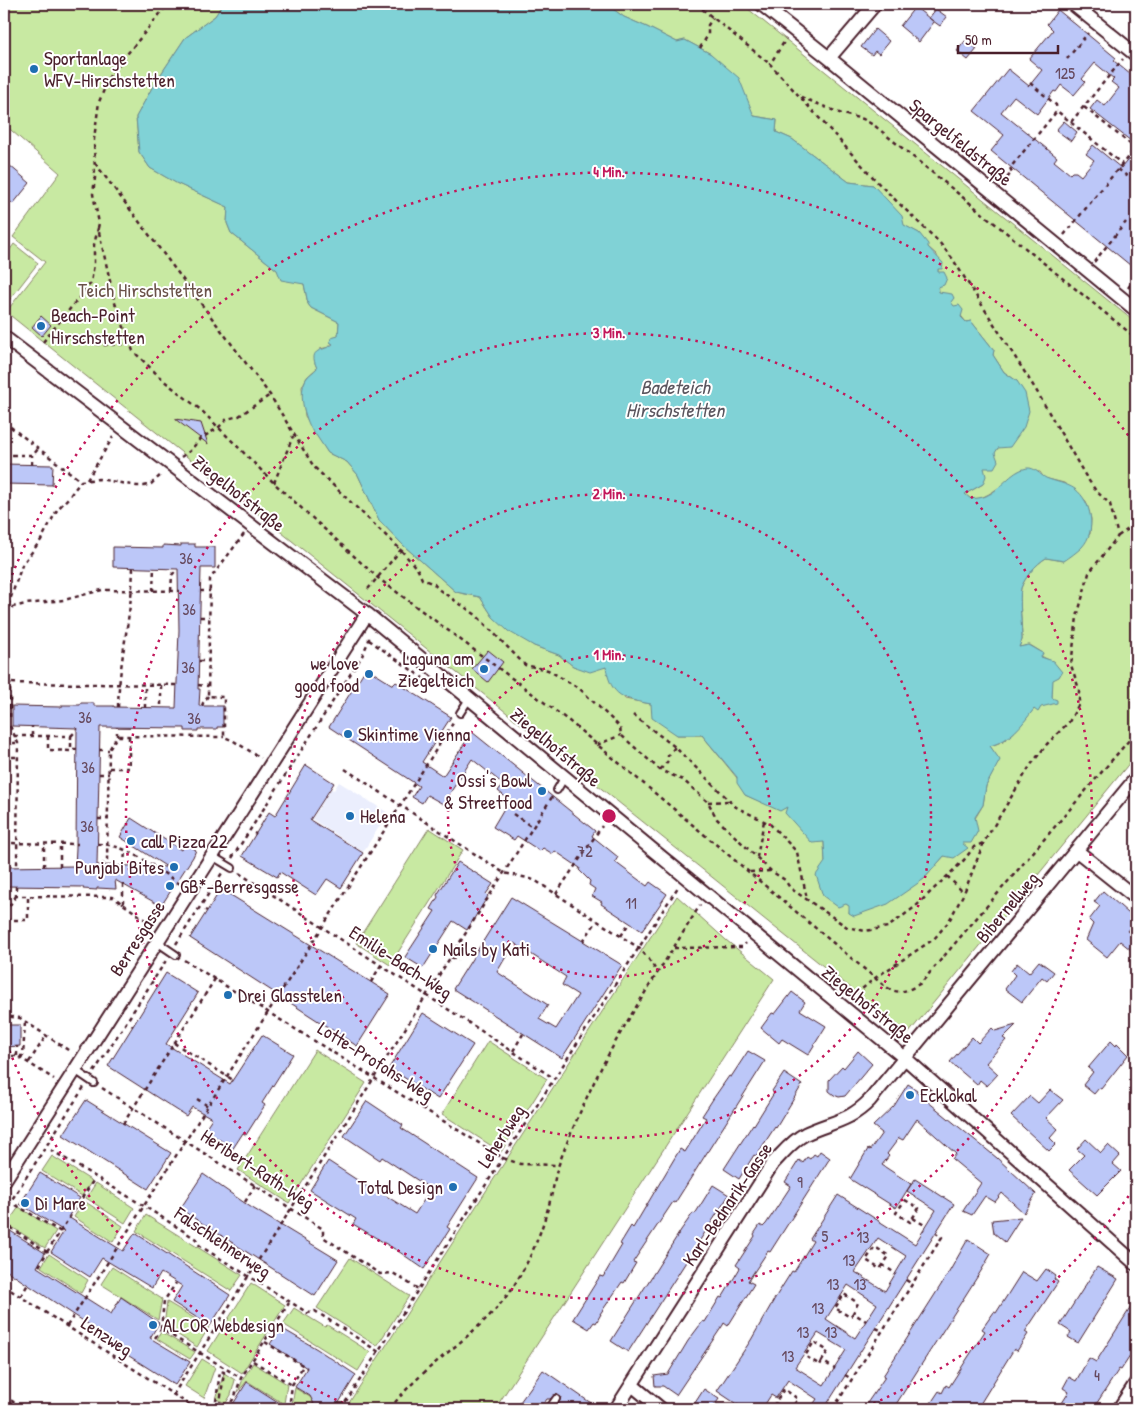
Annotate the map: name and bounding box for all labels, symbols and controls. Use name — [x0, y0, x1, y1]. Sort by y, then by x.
scale bar — [958, 22, 1058, 54]
text: 50 m — [965, 29, 992, 50]
place label: Sportanlage WFV-Hirschstetten — [44, 45, 175, 93]
house number: 125 — [1055, 62, 1075, 84]
marker: Sportanlage WFV-Hirschstetten — [28, 63, 40, 75]
street label: Spargelfeldstraße — [904, 92, 1018, 192]
text: 4 Min. — [593, 161, 625, 182]
park label: Teich Hirschstetten — [78, 277, 212, 303]
place label: Beach-Point Hirschstetten — [51, 302, 145, 350]
marker: Beach-Point Hirschstetten — [35, 320, 47, 332]
text: 3 Min. — [593, 322, 625, 343]
water label: Badeteich Hirschstetten — [626, 373, 726, 423]
street label: Ziegelhofstraße — [187, 449, 291, 538]
text: 2 Min. — [593, 483, 625, 504]
house number: 36 — [179, 547, 193, 569]
house number: 36 — [182, 598, 196, 620]
text: 1 Min. — [593, 644, 625, 665]
place label: Laguna am Ziegelteich — [398, 645, 474, 693]
place label: we love good food — [294, 650, 360, 698]
house number: 36 — [181, 656, 195, 678]
marker: Laguna am Ziegelteich — [478, 663, 490, 675]
marker: we love good food — [363, 668, 375, 680]
street label: Ziegelhofstraße — [505, 701, 607, 793]
house number: 36 — [78, 706, 92, 728]
house number: 36 — [187, 707, 201, 729]
place label: Skintime Vienna — [358, 721, 471, 747]
marker: Skintime Vienna — [342, 728, 354, 740]
house number: 36 — [81, 756, 95, 778]
place label: Ossi's Bowl & Streetfood — [444, 767, 533, 815]
marker: Ossi's Bowl & Streetfood — [536, 785, 548, 797]
place label: Helena — [360, 803, 406, 829]
centre of rings — [600, 807, 618, 825]
marker: Helena — [344, 810, 356, 822]
house number: 36 — [80, 815, 94, 837]
place label: call Pizza 22 — [141, 828, 228, 854]
marker: call Pizza 22 — [125, 835, 137, 847]
house number: 72 — [577, 840, 593, 862]
place label: Punjabi Bites — [75, 854, 164, 880]
marker: Punjabi Bites — [168, 861, 180, 873]
street label: Bibernellweg — [969, 866, 1045, 948]
place label: GB*-Berresgasse — [180, 873, 299, 899]
marker: GB*-Berresgasse — [164, 880, 176, 892]
house number: 11 — [625, 892, 637, 914]
street label: Berresgasse — [103, 895, 171, 981]
street label: Emilie-Bach-Weg — [344, 919, 458, 1005]
place label: Nails by Kati — [443, 936, 530, 962]
marker: Nails by Kati — [427, 943, 439, 955]
street label: Ziegelhofstraße — [817, 959, 920, 1049]
place label: Drei Glasstelen — [238, 982, 342, 1008]
marker: Drei Glasstelen — [222, 989, 234, 1001]
street label: Lotte-Profohs-Weg — [313, 1015, 439, 1107]
place label: Ecklokal — [920, 1082, 978, 1108]
marker: Ecklokal — [904, 1089, 916, 1101]
street label: Leherbweg — [471, 1100, 531, 1172]
street label: Heribert-Rath-Weg — [196, 1122, 320, 1216]
street label: Karl-Bednarik-Gasse — [676, 1137, 778, 1271]
house number: 9 — [797, 1171, 803, 1193]
place label: Total Design — [358, 1174, 443, 1200]
marker: Total Design — [447, 1181, 459, 1193]
place label: Di Mare — [35, 1190, 87, 1216]
marker: Di Mare — [19, 1197, 31, 1209]
street label: Falschlehnerweg — [169, 1200, 276, 1284]
house number: 5 — [822, 1225, 829, 1247]
house number: 13 — [857, 1226, 869, 1248]
house number: 13 — [843, 1249, 855, 1271]
house number: 13 — [827, 1273, 839, 1295]
house number: 13 — [854, 1273, 866, 1295]
house number: 13 — [812, 1297, 824, 1319]
street label: Lenzweg — [76, 1310, 138, 1362]
place label: ALCOR Webdesign — [163, 1312, 284, 1338]
marker: ALCOR Webdesign — [147, 1319, 159, 1331]
house number: 13 — [797, 1321, 809, 1343]
house number: 13 — [825, 1321, 837, 1343]
house number: 13 — [782, 1345, 794, 1367]
house number: 4 — [1094, 1364, 1100, 1386]

